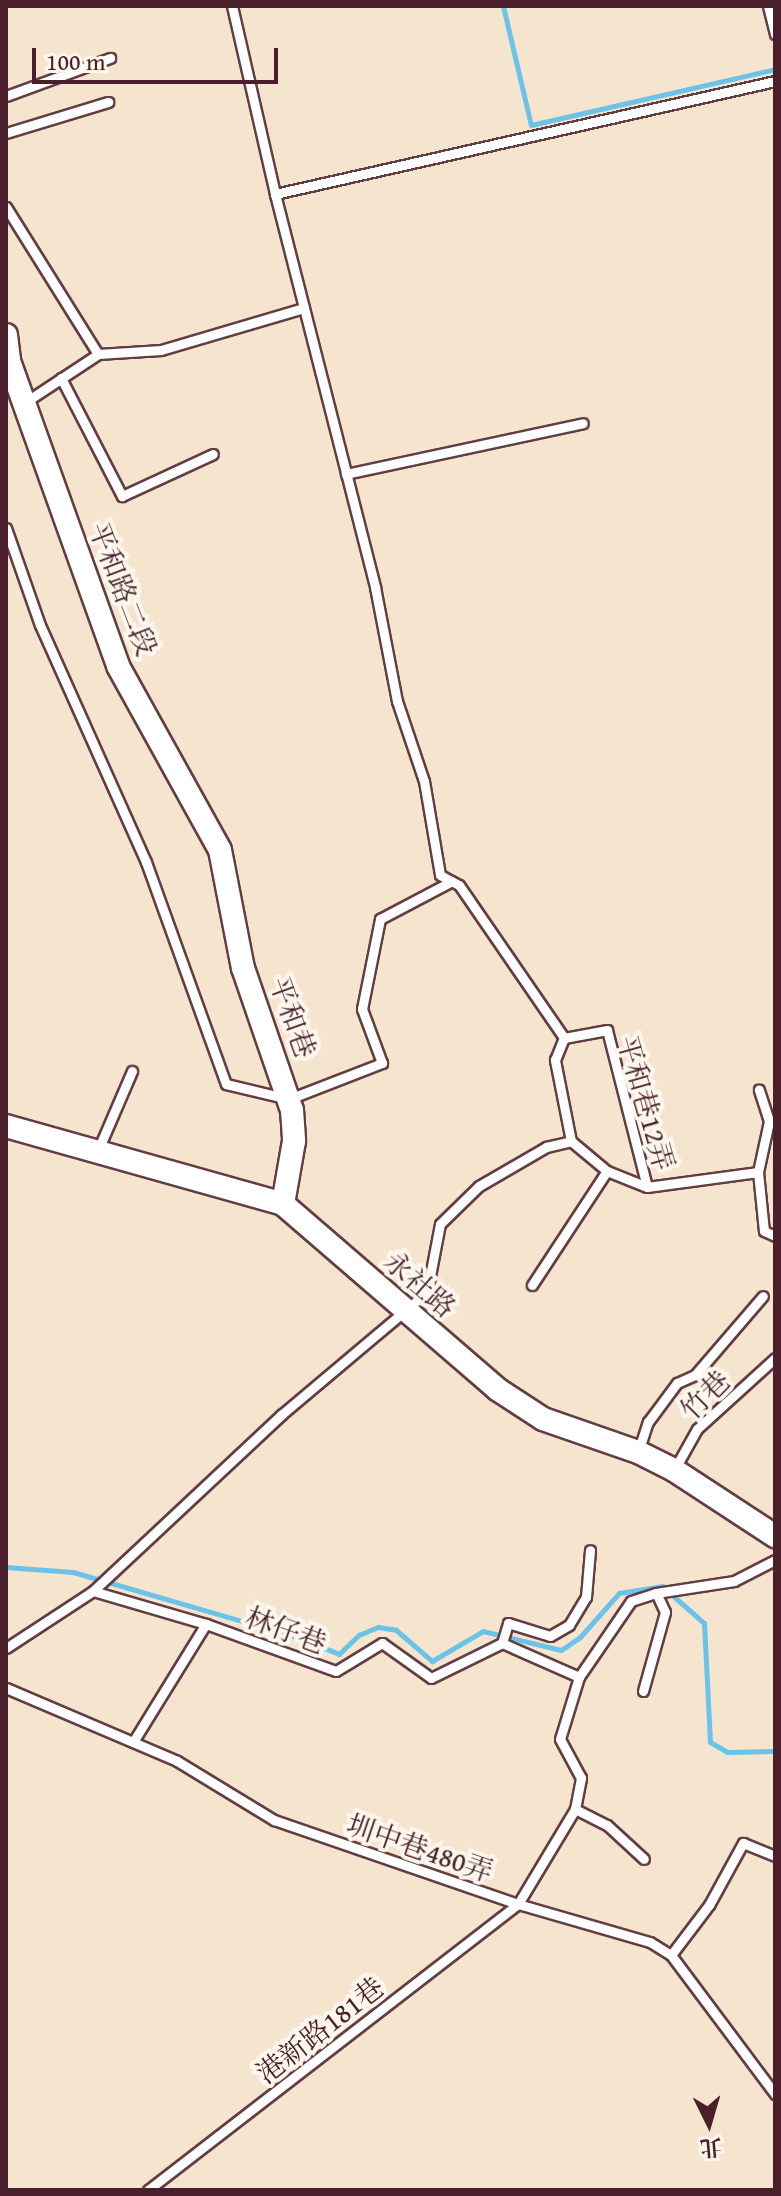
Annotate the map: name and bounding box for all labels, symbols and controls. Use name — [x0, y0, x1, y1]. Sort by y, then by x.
scale bar — [36, 32, 282, 82]
text: 100 m — [46, 44, 106, 79]
street label: 平和路二段 — [82, 518, 164, 660]
street label: 平和巷 — [263, 972, 323, 1062]
street label: 平和巷12弄 — [611, 1032, 681, 1174]
street label: 永社路 — [377, 1244, 463, 1324]
street label: 竹巷 — [673, 1363, 737, 1427]
street label: 林仔巷 — [241, 1600, 331, 1660]
street label: 圳中巷480弄 — [342, 1807, 498, 1889]
street label: 港新路181巷 — [250, 1970, 390, 2090]
north arrow — [669, 2084, 749, 2164]
text: 北 — [699, 2131, 723, 2165]

